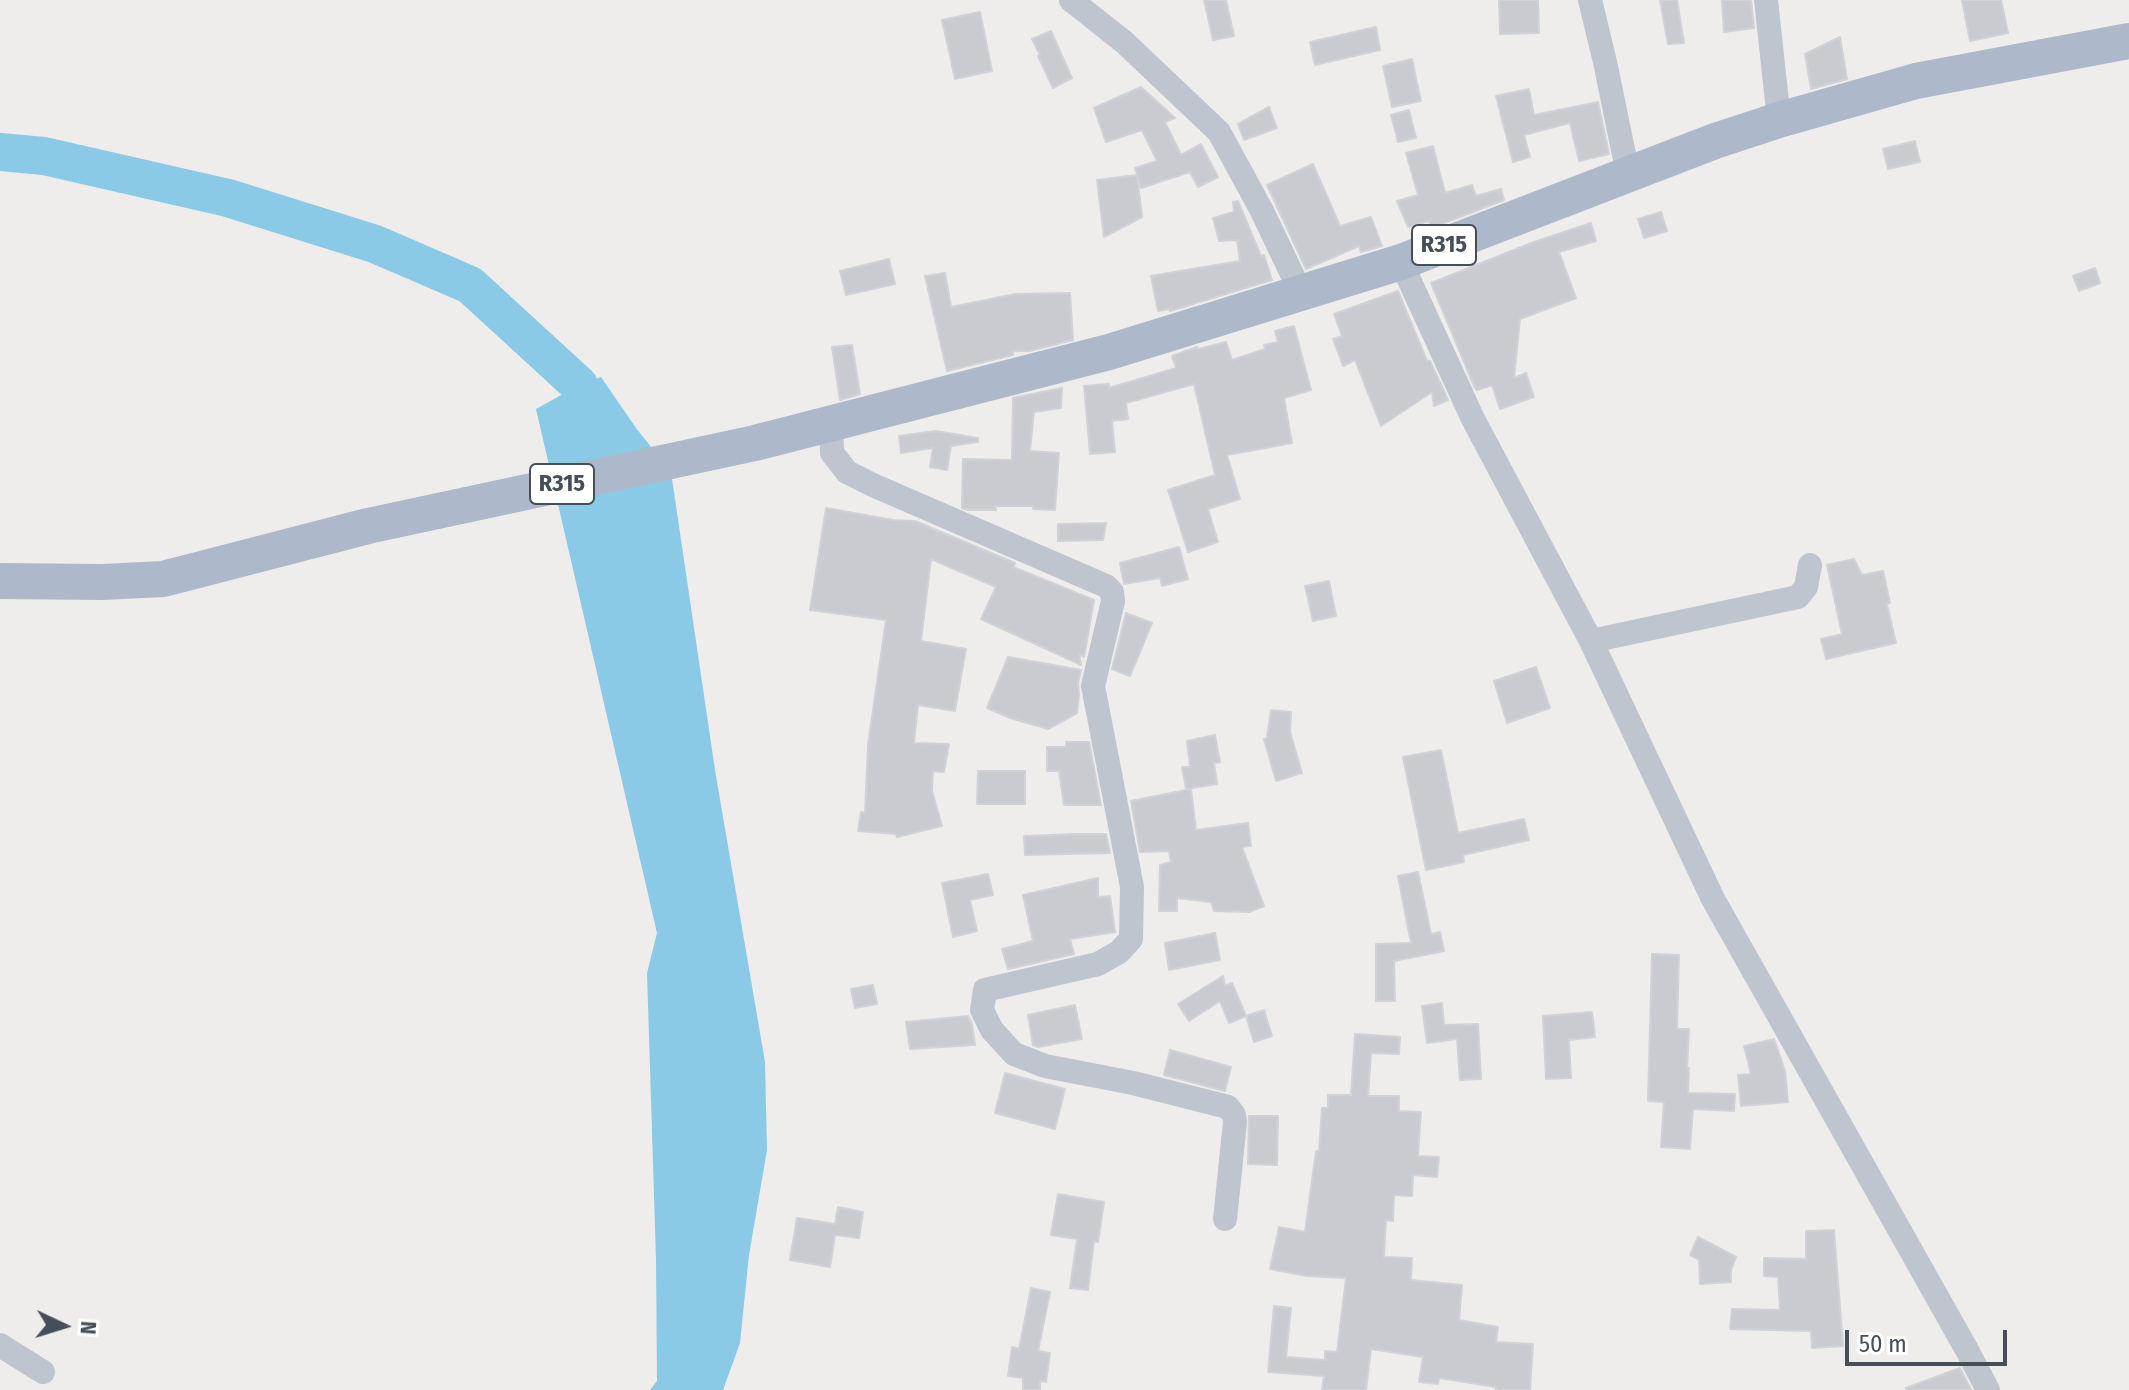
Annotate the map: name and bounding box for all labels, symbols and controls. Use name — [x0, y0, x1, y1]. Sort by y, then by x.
road number: R315 — [1412, 225, 1476, 265]
road number: R315 — [530, 464, 594, 504]
north arrow — [24, 1286, 104, 1366]
scale bar — [1849, 1314, 2011, 1364]
text: N — [75, 1320, 102, 1335]
text: 50 m — [1859, 1330, 1907, 1358]

